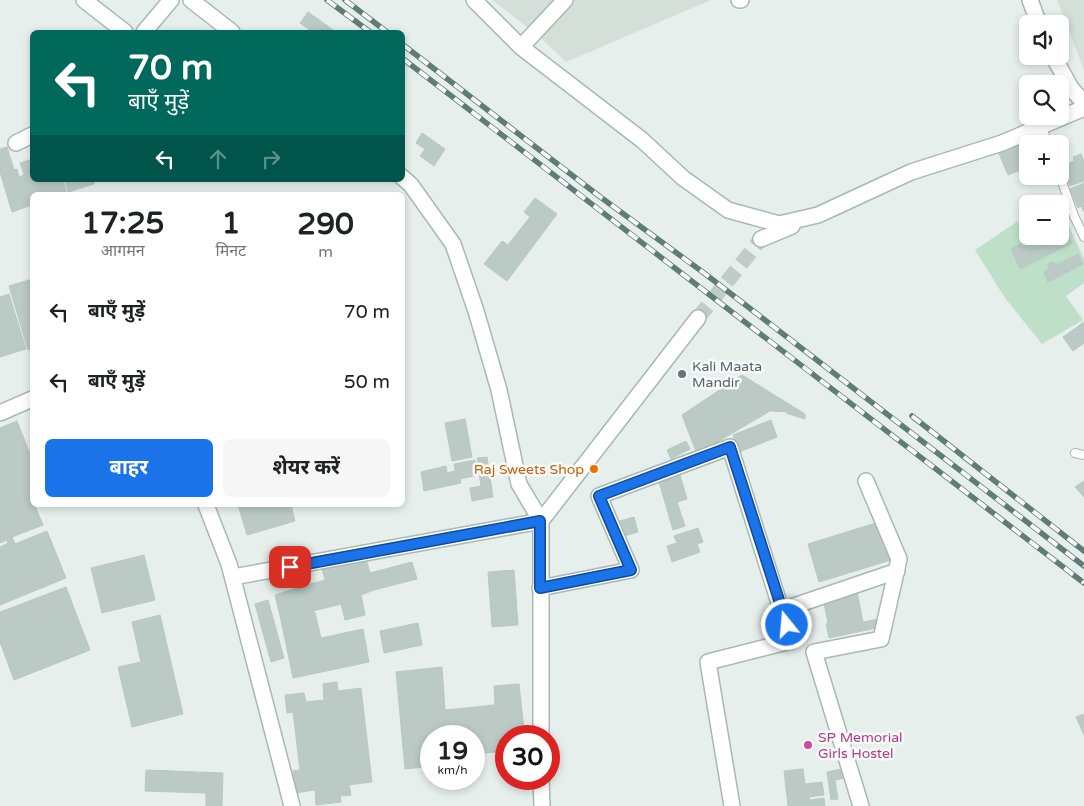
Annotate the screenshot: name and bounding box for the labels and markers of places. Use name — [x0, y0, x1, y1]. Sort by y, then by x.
place label: Kali Maata Mandir — [692, 358, 762, 391]
marker: Kali Maata Mandir — [676, 368, 688, 380]
place label: Raj Sweets Shop — [474, 461, 584, 478]
marker: Raj Sweets Shop — [588, 463, 600, 475]
pin — [269, 546, 311, 588]
place label: SP Memorial Girls Hostel — [818, 729, 903, 762]
marker: SP Memorial Girls Hostel — [802, 739, 814, 751]

